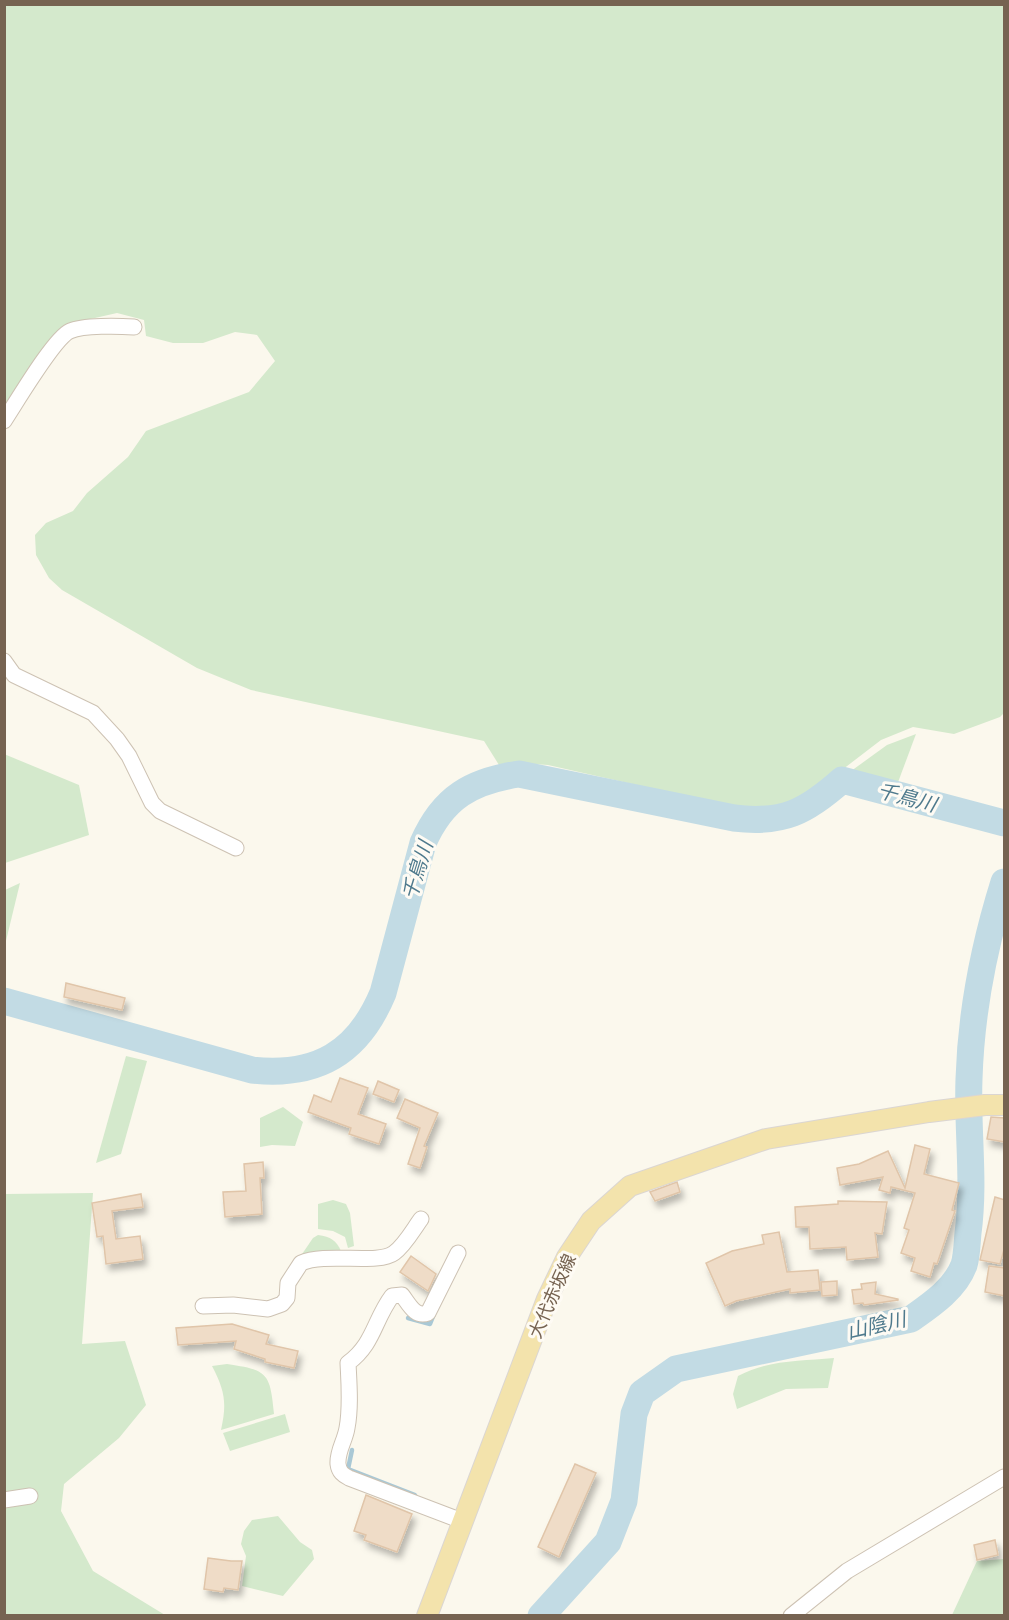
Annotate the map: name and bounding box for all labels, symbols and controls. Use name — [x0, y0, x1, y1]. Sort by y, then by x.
water label: 千鳥川 — [875, 777, 941, 817]
water label: 千鳥川 — [396, 836, 438, 902]
street label: 大代赤坂線 — [523, 1250, 581, 1342]
water label: 山陰川 — [844, 1306, 910, 1344]

